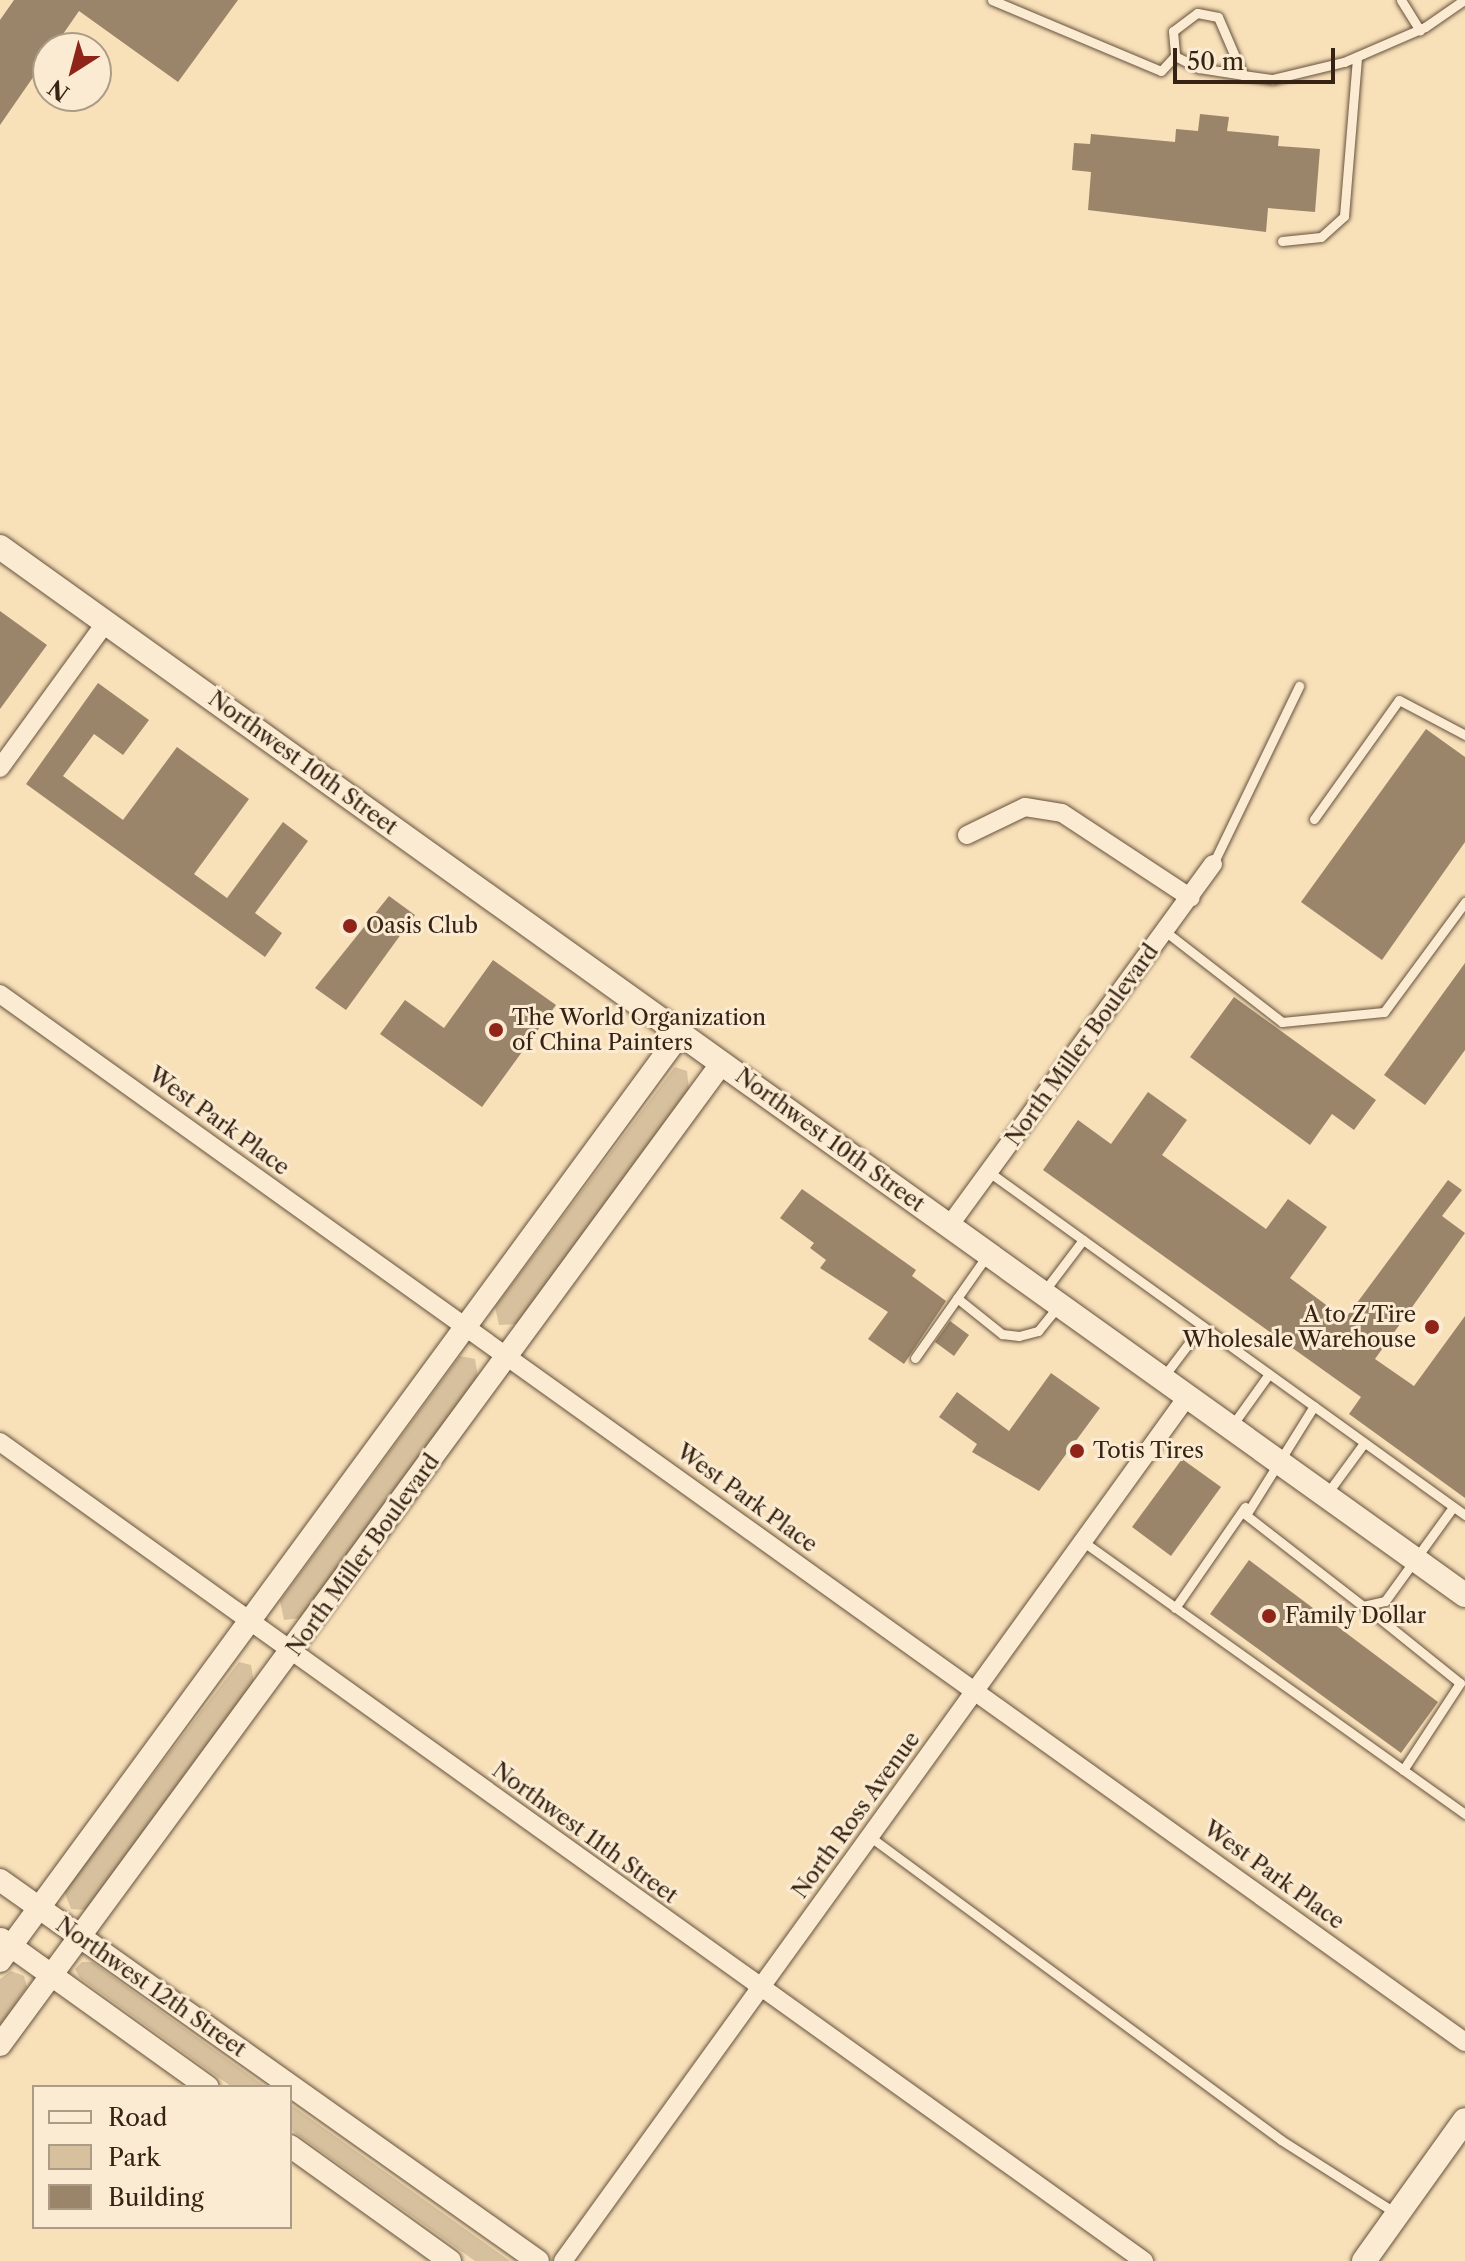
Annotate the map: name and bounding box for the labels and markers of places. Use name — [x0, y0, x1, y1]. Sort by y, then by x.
place label: Oasis Club — [366, 913, 478, 939]
marker: Oasis Club — [341, 917, 359, 935]
place label: The World Organization of China Painters — [512, 1004, 767, 1056]
marker: The World Organization of China Painters — [487, 1021, 505, 1039]
place label: A to Z Tire Wholesale Warehouse — [1182, 1301, 1416, 1352]
marker: A to Z Tire Wholesale Warehouse — [1423, 1318, 1441, 1336]
place label: Totis Tires — [1093, 1438, 1204, 1464]
marker: Totis Tires — [1068, 1442, 1086, 1460]
place label: Family Dollar — [1285, 1603, 1427, 1629]
marker: Family Dollar — [1260, 1607, 1278, 1625]

